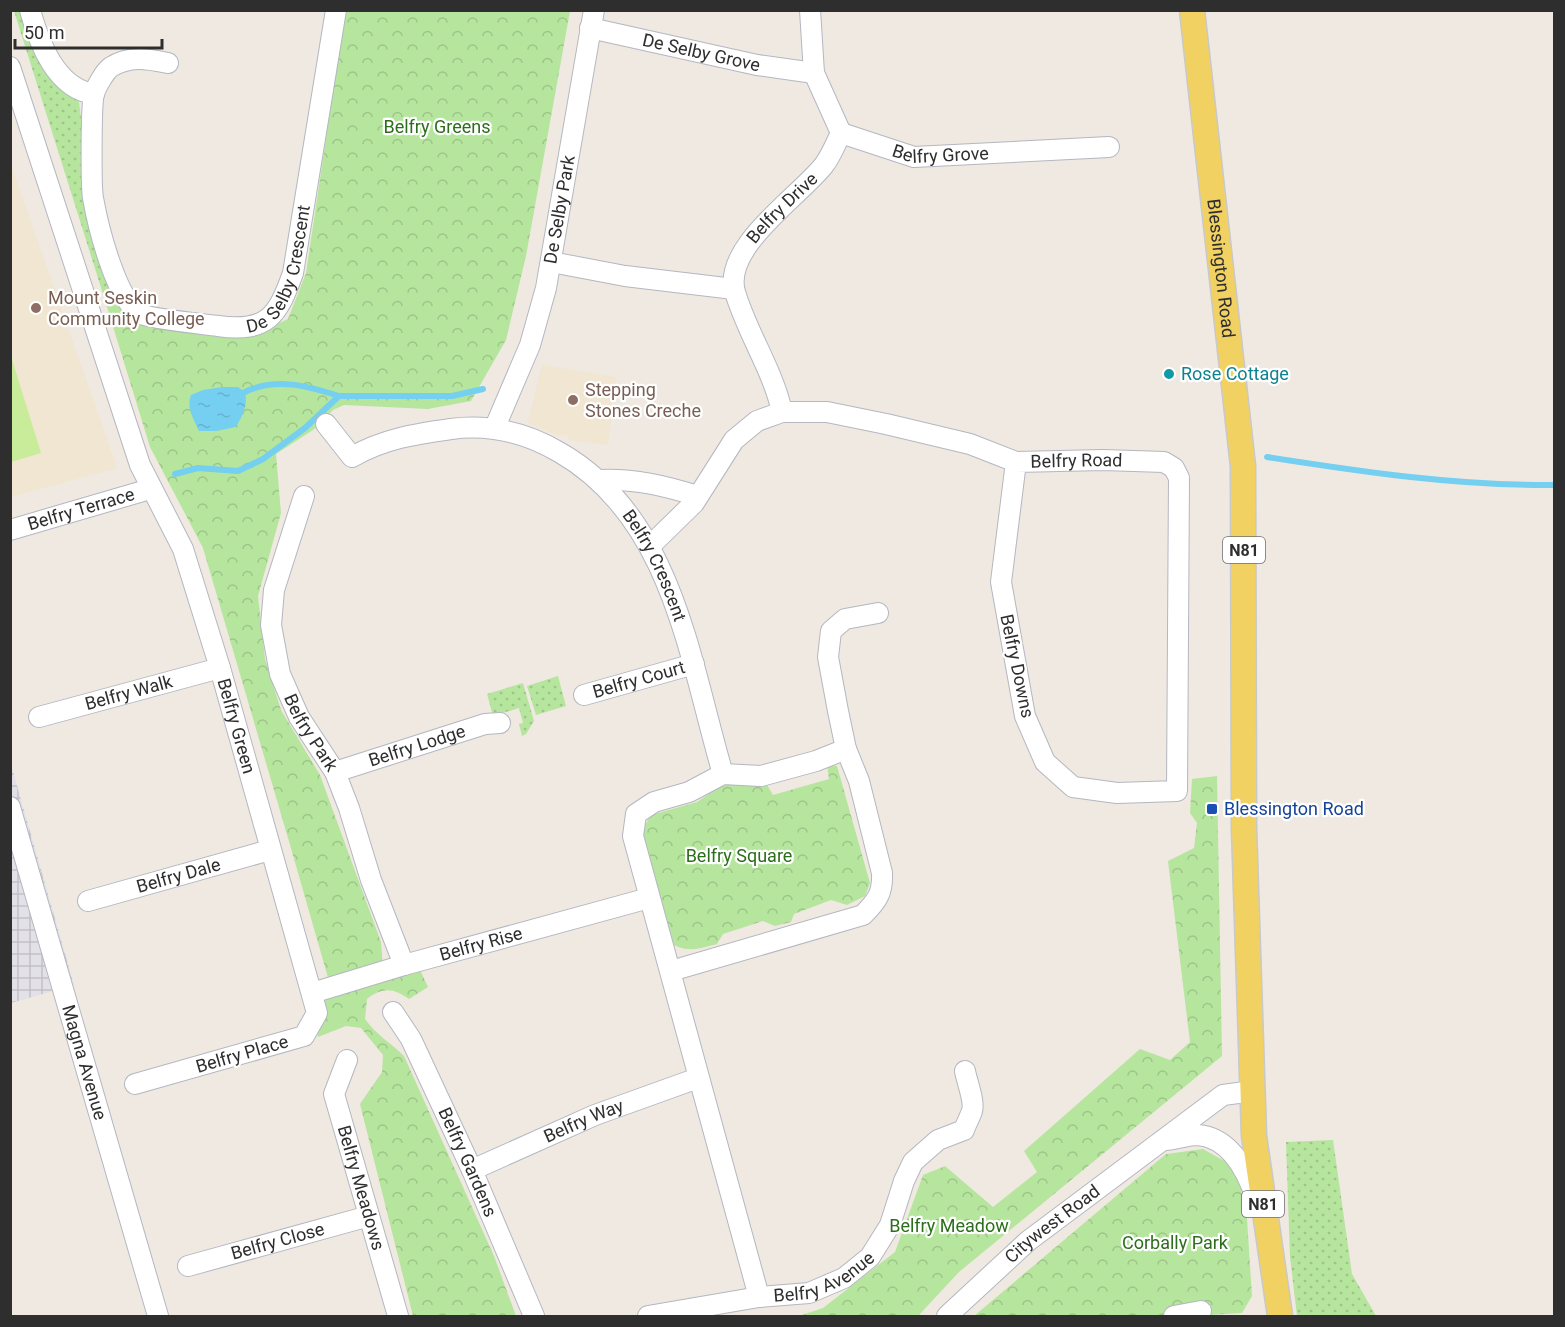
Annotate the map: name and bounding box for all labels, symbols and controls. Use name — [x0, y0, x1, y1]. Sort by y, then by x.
scale bar — [15, 12, 162, 50]
text: 50 m — [24, 22, 64, 43]
street label: De Selby Grove — [641, 29, 762, 75]
park label: Belfry Greens — [383, 116, 491, 137]
street label: Belfry Grove — [890, 140, 989, 167]
street label: De Selby Park — [539, 153, 579, 265]
street label: Belfry Drive — [742, 168, 822, 247]
street label: Blessington Road — [1203, 198, 1240, 339]
street label: De Selby Crescent — [244, 203, 314, 337]
place label: Mount Seskin Community College — [48, 287, 205, 329]
marker: Mount Seskin Community College — [29, 301, 43, 315]
place label: Rose Cottage — [1181, 363, 1289, 384]
marker: Rose Cottage — [1162, 367, 1176, 381]
place label: Stepping Stones Creche — [585, 379, 701, 421]
marker: Stepping Stones Creche — [566, 393, 580, 407]
street label: Belfry Road — [1030, 449, 1123, 472]
street label: Belfry Terrace — [25, 483, 137, 534]
street label: Belfry Crescent — [619, 505, 691, 624]
road number: N81 — [1223, 537, 1265, 563]
street label: Belfry Downs — [996, 612, 1039, 720]
street label: Belfry Court — [590, 656, 687, 702]
street label: Belfry Walk — [83, 670, 176, 714]
street label: Belfry Green — [213, 676, 260, 776]
street label: Belfry Park — [280, 690, 343, 776]
street label: Belfry Lodge — [366, 720, 468, 771]
place label: Blessington Road — [1224, 798, 1364, 819]
marker: Blessington Road — [1205, 802, 1219, 816]
park label: Belfry Square — [686, 845, 792, 866]
street label: Belfry Dale — [134, 853, 223, 897]
street label: Belfry Rise — [437, 922, 525, 965]
street label: Magna Avenue — [58, 1002, 111, 1122]
street label: Belfry Place — [193, 1030, 290, 1077]
street label: Belfry Way — [540, 1094, 627, 1147]
street label: Belfry Gardens — [434, 1104, 502, 1220]
street label: Belfry Meadows — [334, 1123, 389, 1253]
street label: Citywest Road — [1000, 1180, 1104, 1267]
road number: N81 — [1242, 1191, 1284, 1217]
park label: Belfry Meadow — [889, 1215, 1009, 1236]
street label: Belfry Close — [228, 1218, 327, 1264]
park label: Corbally Park — [1122, 1232, 1229, 1253]
street label: Belfry Avenue — [773, 1247, 878, 1306]

